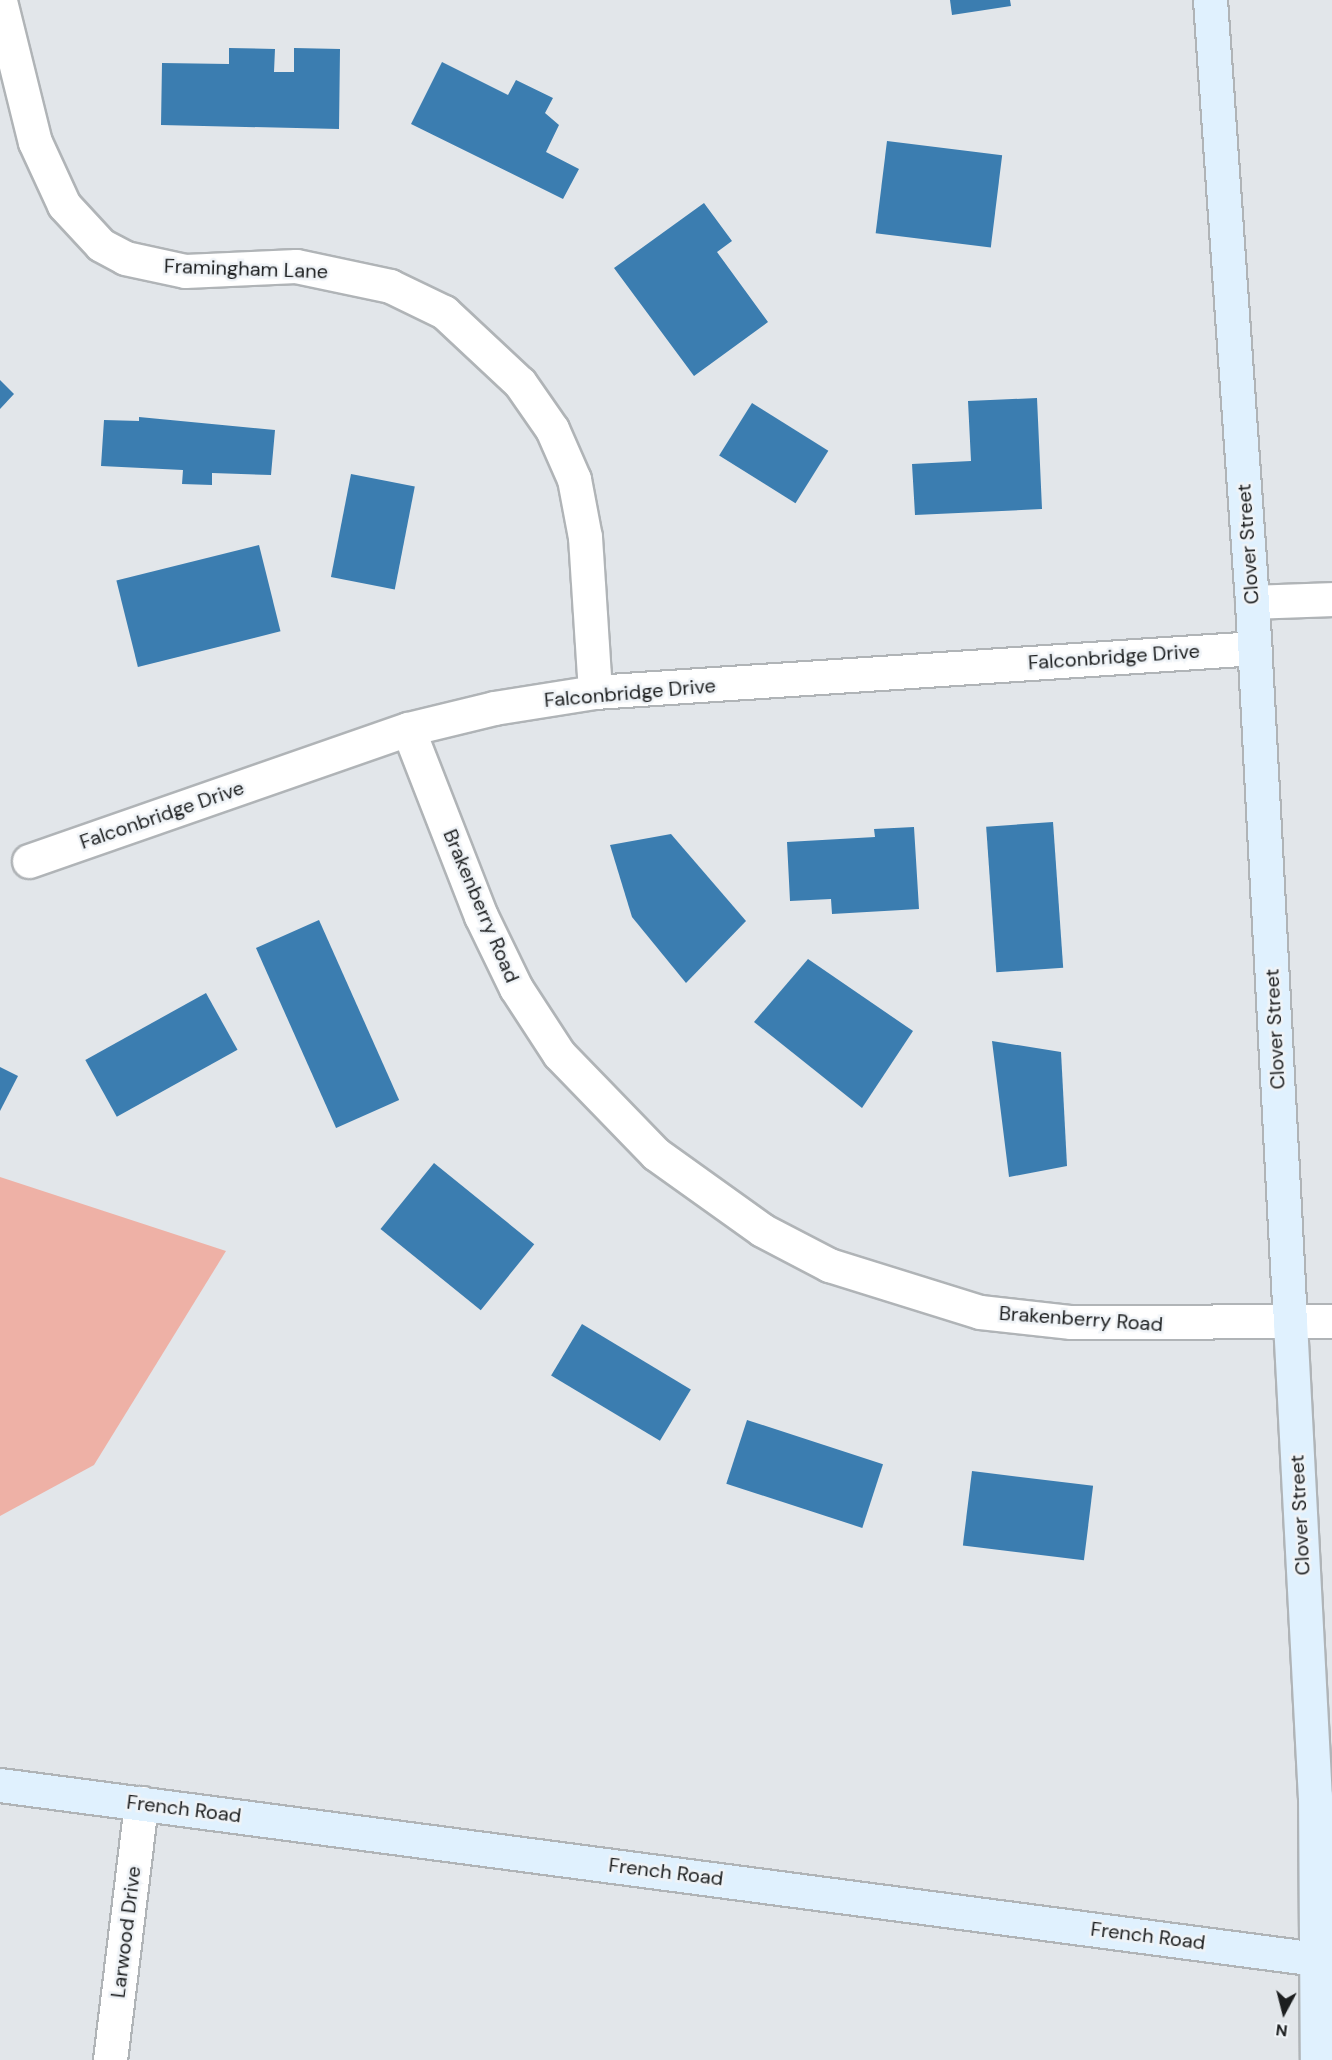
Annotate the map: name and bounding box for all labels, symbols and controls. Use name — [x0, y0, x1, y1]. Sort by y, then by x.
street label: Framingham Lane — [164, 254, 328, 284]
street label: Clover Street — [1232, 483, 1264, 605]
street label: Falconbridge Drive — [1027, 639, 1201, 675]
street label: Falconbridge Drive — [543, 674, 717, 712]
street label: Falconbridge Drive — [77, 776, 247, 854]
street label: Brakenberry Road — [438, 826, 524, 986]
street label: Clover Street — [1260, 968, 1290, 1090]
street label: Brakenberry Road — [998, 1301, 1164, 1337]
street label: Clover Street — [1285, 1454, 1315, 1576]
street label: French Road — [125, 1790, 243, 1828]
street label: French Road — [607, 1853, 725, 1891]
street label: Larwood Drive — [106, 1865, 146, 1999]
street label: French Road — [1089, 1917, 1207, 1955]
north arrow — [1254, 1982, 1314, 2042]
text: N — [1275, 2019, 1289, 2041]

